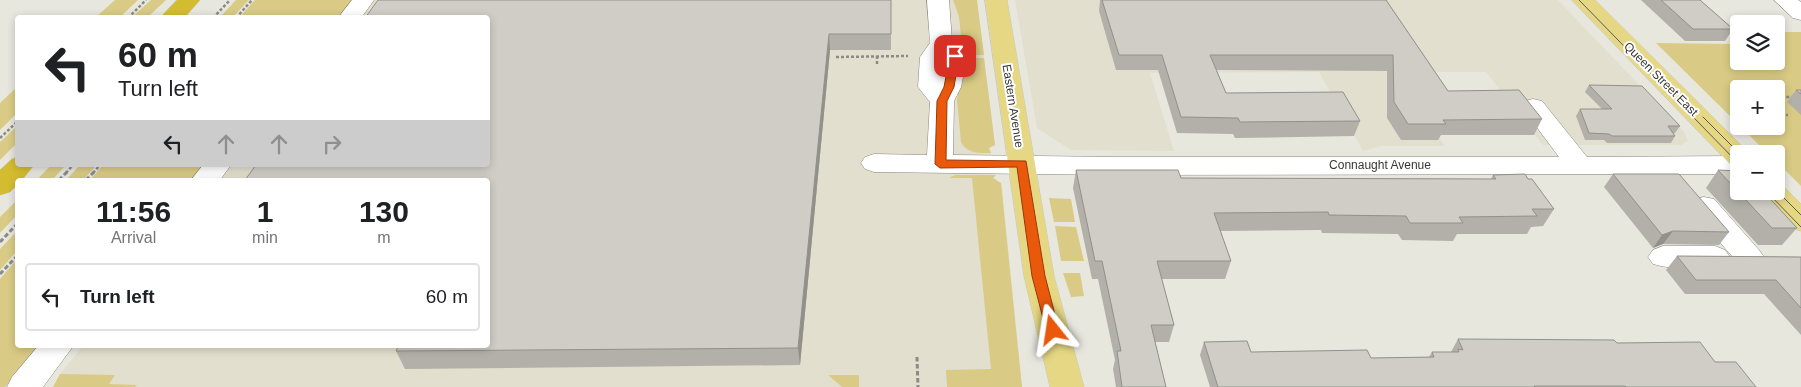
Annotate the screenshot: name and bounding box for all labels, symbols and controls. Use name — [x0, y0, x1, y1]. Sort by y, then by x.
map controls — [1730, 15, 1785, 200]
button: layers — [1730, 15, 1785, 70]
icon: left — [35, 35, 100, 100]
text: 60 m — [118, 35, 198, 74]
pin — [934, 35, 976, 77]
street label: Queen Street East — [1621, 39, 1701, 119]
icon: arrive — [941, 42, 969, 70]
street label: Eastern Avenue — [999, 63, 1027, 149]
text: Turn left — [118, 76, 198, 101]
button: + — [1730, 80, 1785, 135]
icon: left — [159, 130, 187, 158]
icon: ahead — [212, 130, 240, 158]
icon: ahead — [265, 130, 293, 158]
icon: right — [318, 130, 346, 158]
button: − — [1730, 145, 1785, 200]
street label: Connaught Avenue — [1329, 158, 1431, 172]
text: 11:56 — [96, 195, 171, 228]
text: 1 — [257, 195, 273, 228]
text: 130 — [359, 195, 409, 228]
text: Arrival — [111, 229, 156, 246]
text: min — [252, 229, 278, 246]
text: m — [377, 229, 391, 246]
icon: left — [37, 283, 65, 311]
text: Turn left — [80, 286, 155, 307]
text: 60 m — [426, 286, 468, 307]
position arrow — [1026, 303, 1078, 355]

